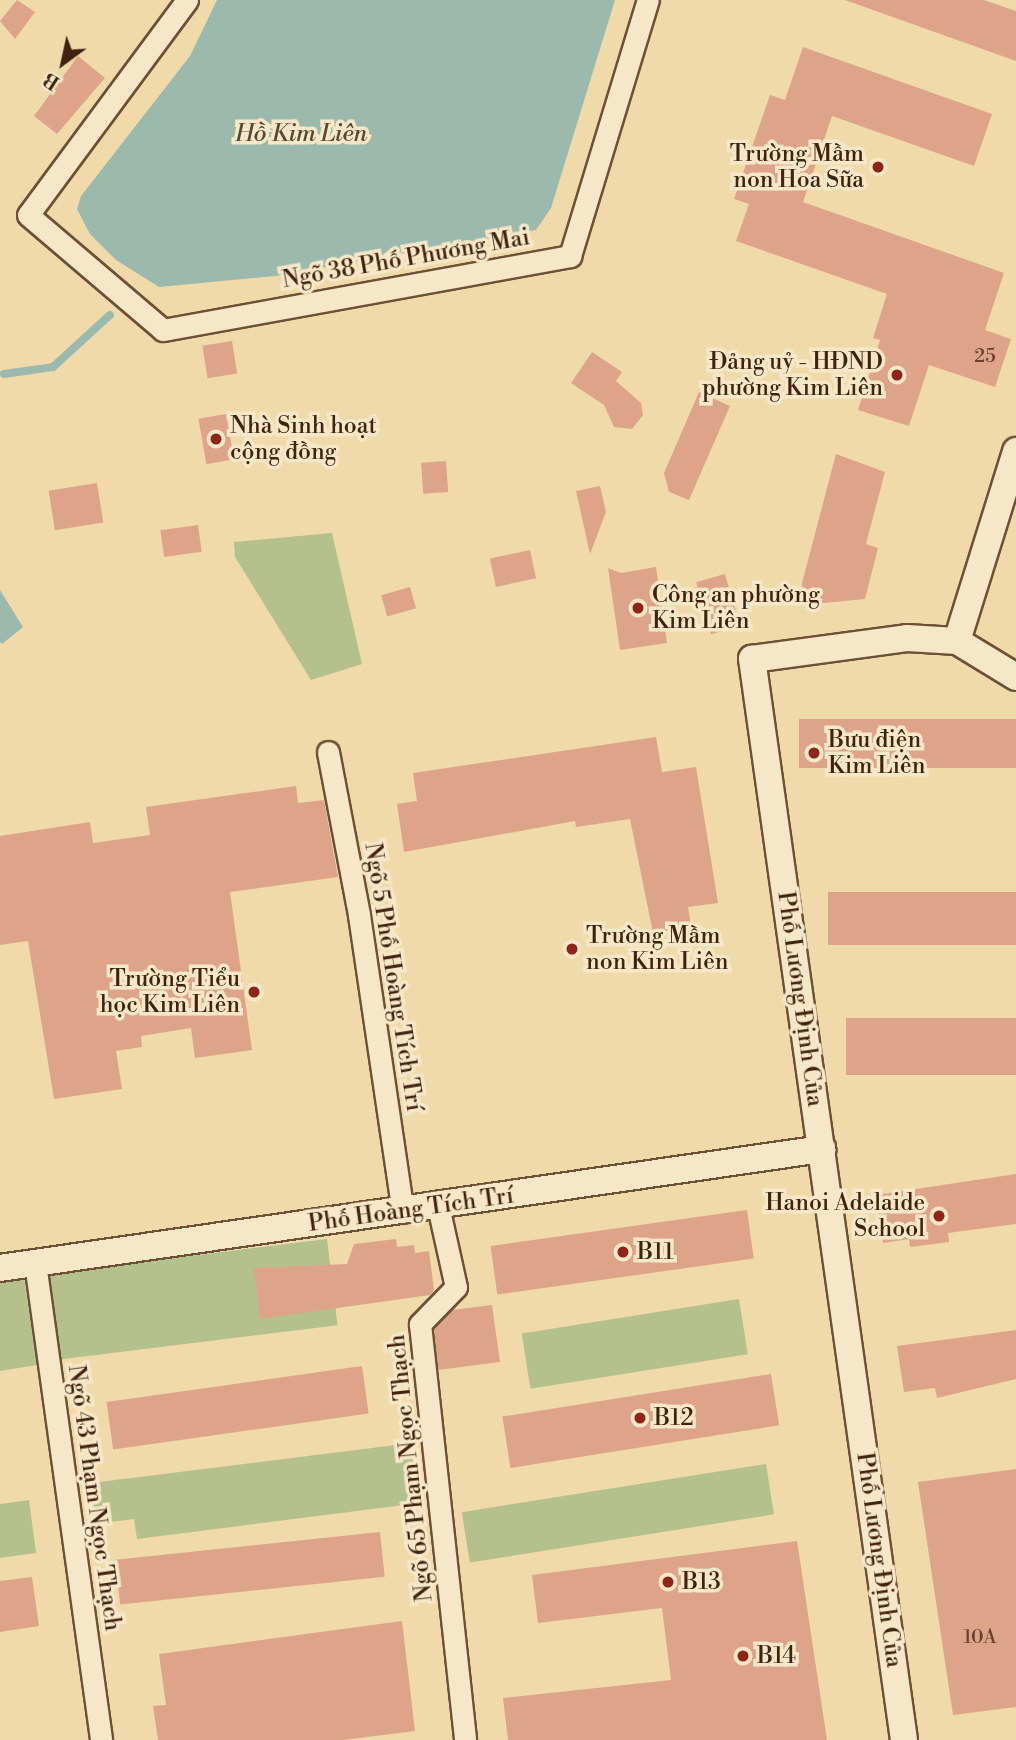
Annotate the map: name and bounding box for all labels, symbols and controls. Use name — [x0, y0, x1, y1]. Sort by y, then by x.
north arrow — [28, 28, 98, 98]
text: B — [39, 67, 64, 95]
water label: Hồ Kim Liên — [235, 121, 367, 149]
place label: Trường Mầm non Hoa Sữa — [730, 140, 864, 194]
marker: Trường Mầm non Hoa Sữa — [870, 159, 886, 175]
street label: Ngõ 38 Phố Phương Mai — [280, 224, 532, 294]
house number: 25 — [974, 346, 996, 368]
place label: Đảng uỷ - HĐND phường Kim Liên — [702, 348, 883, 402]
marker: Đảng uỷ - HĐND phường Kim Liên — [889, 367, 905, 383]
place label: Nhà Sinh hoạt cộng đồng — [230, 412, 377, 466]
marker: Nhà Sinh hoạt cộng đồng — [208, 431, 224, 447]
place label: Công an phường Kim Liên — [652, 581, 820, 635]
marker: Công an phường Kim Liên — [630, 600, 646, 616]
place label: Bưu điện Kim Liên — [828, 726, 925, 780]
marker: Bưu điện Kim Liên — [806, 745, 822, 761]
street label: Ngõ 5 Phố Hoàng Tích Trí — [358, 841, 428, 1113]
street label: Phố Lương Định Của — [771, 890, 829, 1108]
place label: Trường Mầm non Kim Liên — [586, 922, 728, 976]
marker: Trường Mầm non Kim Liên — [564, 941, 580, 957]
place label: Trường Tiểu học Kim Liên — [100, 965, 240, 1019]
marker: Trường Tiểu học Kim Liên — [246, 984, 262, 1000]
street label: Phố Hoàng Tích Trí — [307, 1182, 515, 1238]
place label: Hanoi Adelaide School — [765, 1189, 925, 1243]
marker: Hanoi Adelaide School — [931, 1208, 947, 1224]
place label: B11 — [637, 1238, 674, 1266]
marker: B11 — [615, 1244, 631, 1260]
street label: Ngõ 65 Phạm Ngọc Thạch — [383, 1333, 439, 1603]
street label: Ngõ 43 Phạm Ngọc Thạch — [62, 1363, 126, 1633]
place label: B12 — [654, 1404, 694, 1432]
marker: B12 — [632, 1410, 648, 1426]
street label: Phố Lương Định Của — [850, 1451, 908, 1669]
place label: B13 — [682, 1568, 721, 1596]
marker: B13 — [660, 1574, 676, 1590]
house number: 10A — [963, 1627, 997, 1649]
place label: B14 — [757, 1642, 796, 1670]
marker: B14 — [735, 1648, 751, 1664]

